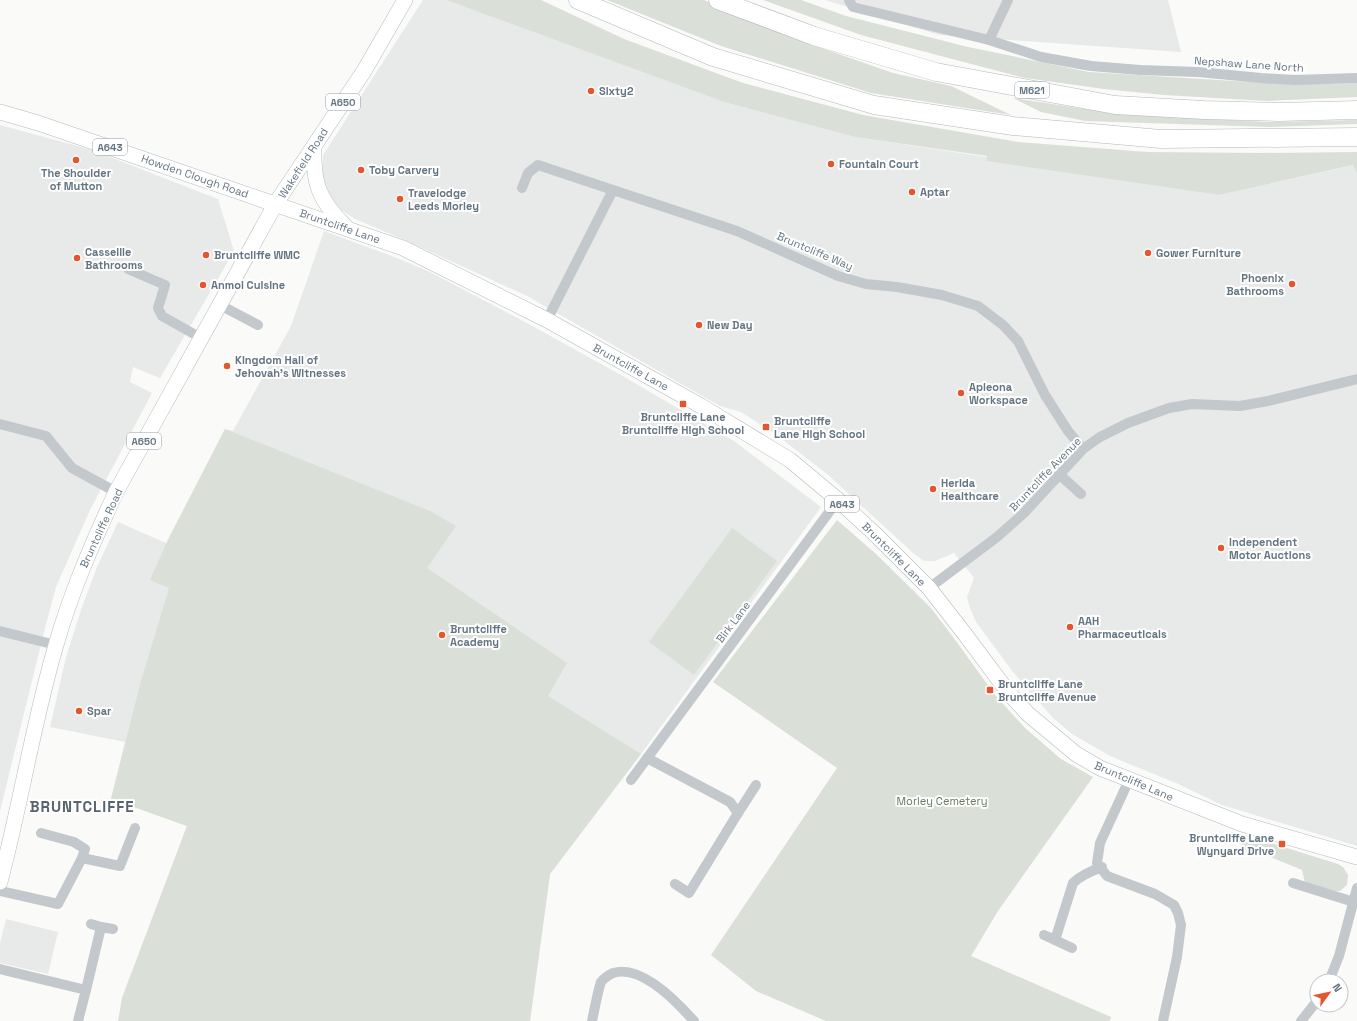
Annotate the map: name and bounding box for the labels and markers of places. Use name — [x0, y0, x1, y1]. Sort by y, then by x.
place label: Sixty2 — [599, 84, 634, 98]
marker: Sixty2 — [586, 86, 596, 96]
marker: The Shoulder of Mutton — [71, 155, 81, 165]
place label: Fountain Court — [839, 157, 919, 171]
marker: Fountain Court — [826, 159, 836, 169]
place label: Toby Carvery — [369, 163, 439, 177]
marker: Toby Carvery — [356, 165, 366, 175]
place label: The Shoulder of Mutton — [41, 166, 112, 193]
place label: Aptar — [920, 185, 950, 199]
place label: Travelodge Leeds Morley — [408, 186, 479, 213]
marker: Aptar — [907, 187, 917, 197]
marker: Travelodge Leeds Morley — [395, 194, 405, 204]
place label: Cassellie Bathrooms — [85, 245, 143, 272]
place label: Gower Furniture — [1156, 246, 1241, 260]
place label: Bruntcliffe WMC — [214, 248, 300, 262]
marker: Gower Furniture — [1143, 248, 1153, 258]
marker: Bruntcliffe WMC — [201, 250, 211, 260]
marker: Cassellie Bathrooms — [72, 253, 82, 263]
place label: Phoenix Bathrooms — [1226, 271, 1284, 298]
place label: Anmol Cuisine — [211, 278, 285, 292]
marker: Phoenix Bathrooms — [1287, 279, 1297, 289]
marker: Anmol Cuisine — [198, 280, 208, 290]
place label: New Day — [707, 318, 752, 332]
marker: New Day — [694, 320, 704, 330]
place label: Kingdom Hall of Jehovah's Witnesses — [235, 353, 346, 380]
marker: Kingdom Hall of Jehovah's Witnesses — [222, 361, 232, 371]
place label: Apleona Workspace — [969, 380, 1028, 407]
marker: Apleona Workspace — [956, 388, 966, 398]
marker: Bruntcliffe Lane Bruntcliffe High School — [678, 399, 688, 409]
place label: Bruntcliffe Lane Bruntcliffe High School — [622, 410, 744, 437]
place label: Bruntcliffe Lane High School — [774, 414, 865, 441]
marker: Bruntcliffe Lane High School — [761, 422, 771, 432]
place label: Herida Healthcare — [941, 476, 999, 503]
marker: Herida Healthcare — [928, 484, 938, 494]
place label: Independent Motor Auctions — [1229, 535, 1311, 562]
marker: Independent Motor Auctions — [1216, 543, 1226, 553]
place label: AAH Pharmaceuticals — [1078, 614, 1167, 641]
place label: Bruntcliffe Academy — [450, 622, 507, 649]
marker: AAH Pharmaceuticals — [1065, 622, 1075, 632]
marker: Bruntcliffe Academy — [437, 630, 447, 640]
place label: Bruntcliffe Lane Bruntcliffe Avenue — [998, 677, 1096, 704]
marker: Bruntcliffe Lane Bruntcliffe Avenue — [985, 685, 995, 695]
place label: Spar — [87, 704, 112, 718]
marker: Spar — [74, 706, 84, 716]
place label: Bruntcliffe Lane Wynyard Drive — [1189, 831, 1274, 858]
marker: Bruntcliffe Lane Wynyard Drive — [1277, 839, 1287, 849]

